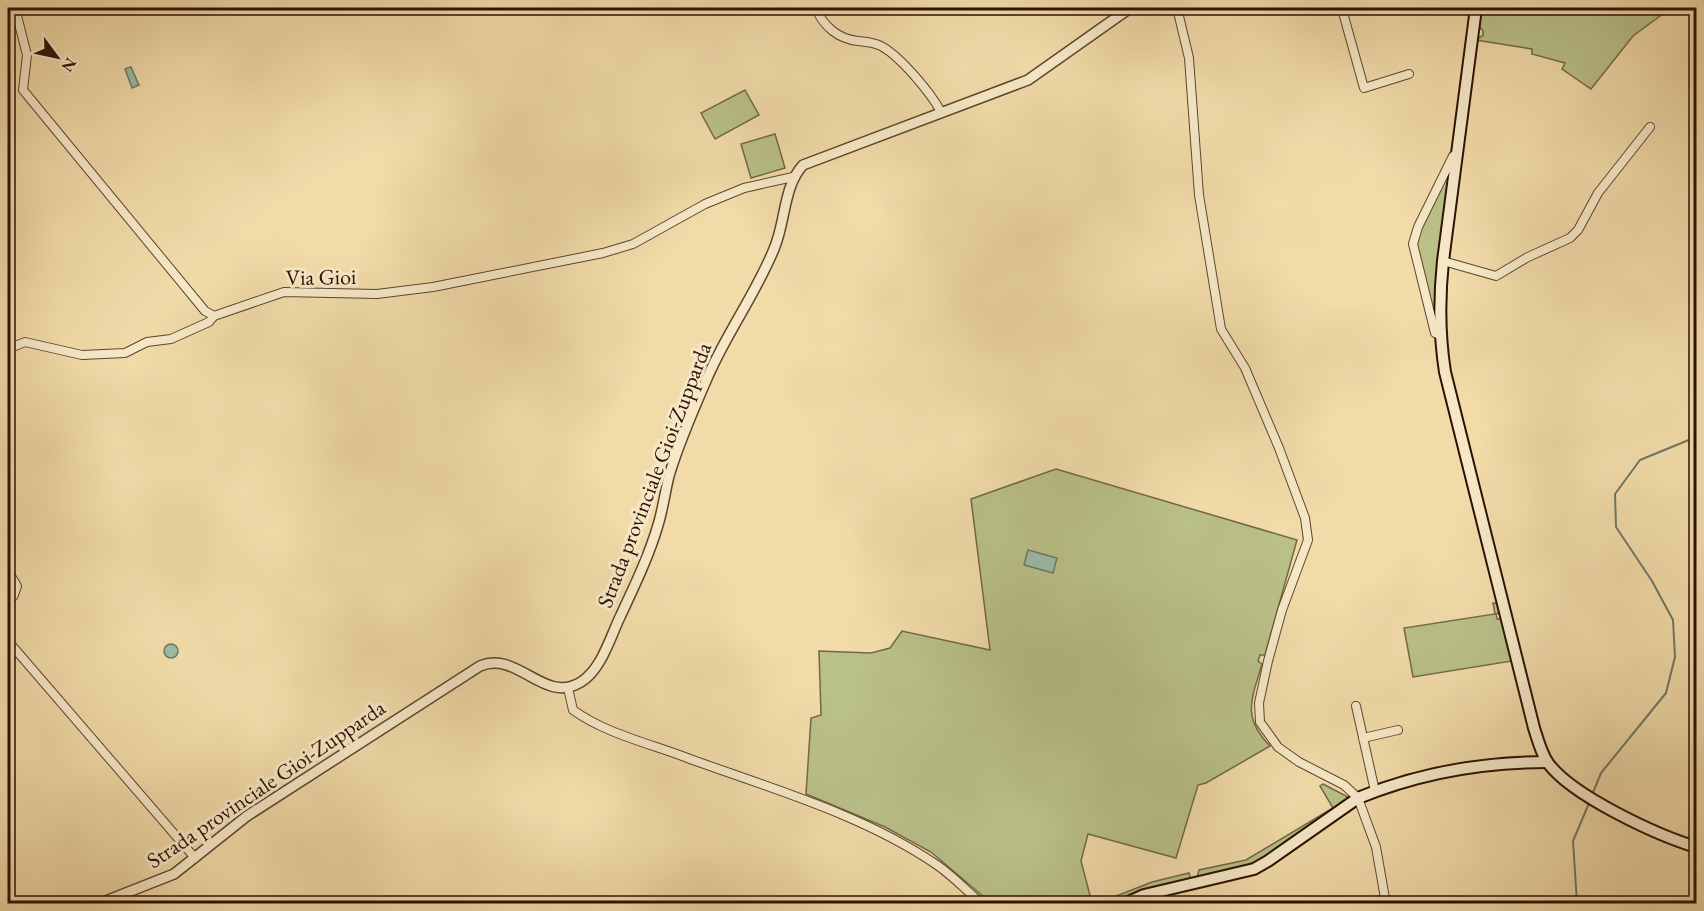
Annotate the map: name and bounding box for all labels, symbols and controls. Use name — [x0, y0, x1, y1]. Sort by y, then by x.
north arrow — [27, 27, 87, 87]
text: N — [57, 54, 81, 76]
street label: Via Gioi — [285, 262, 357, 292]
street label: Strada provinciale Gioi-Zupparda — [590, 338, 718, 612]
street label: Strada provinciale Gioi-Zupparda — [141, 693, 391, 875]

